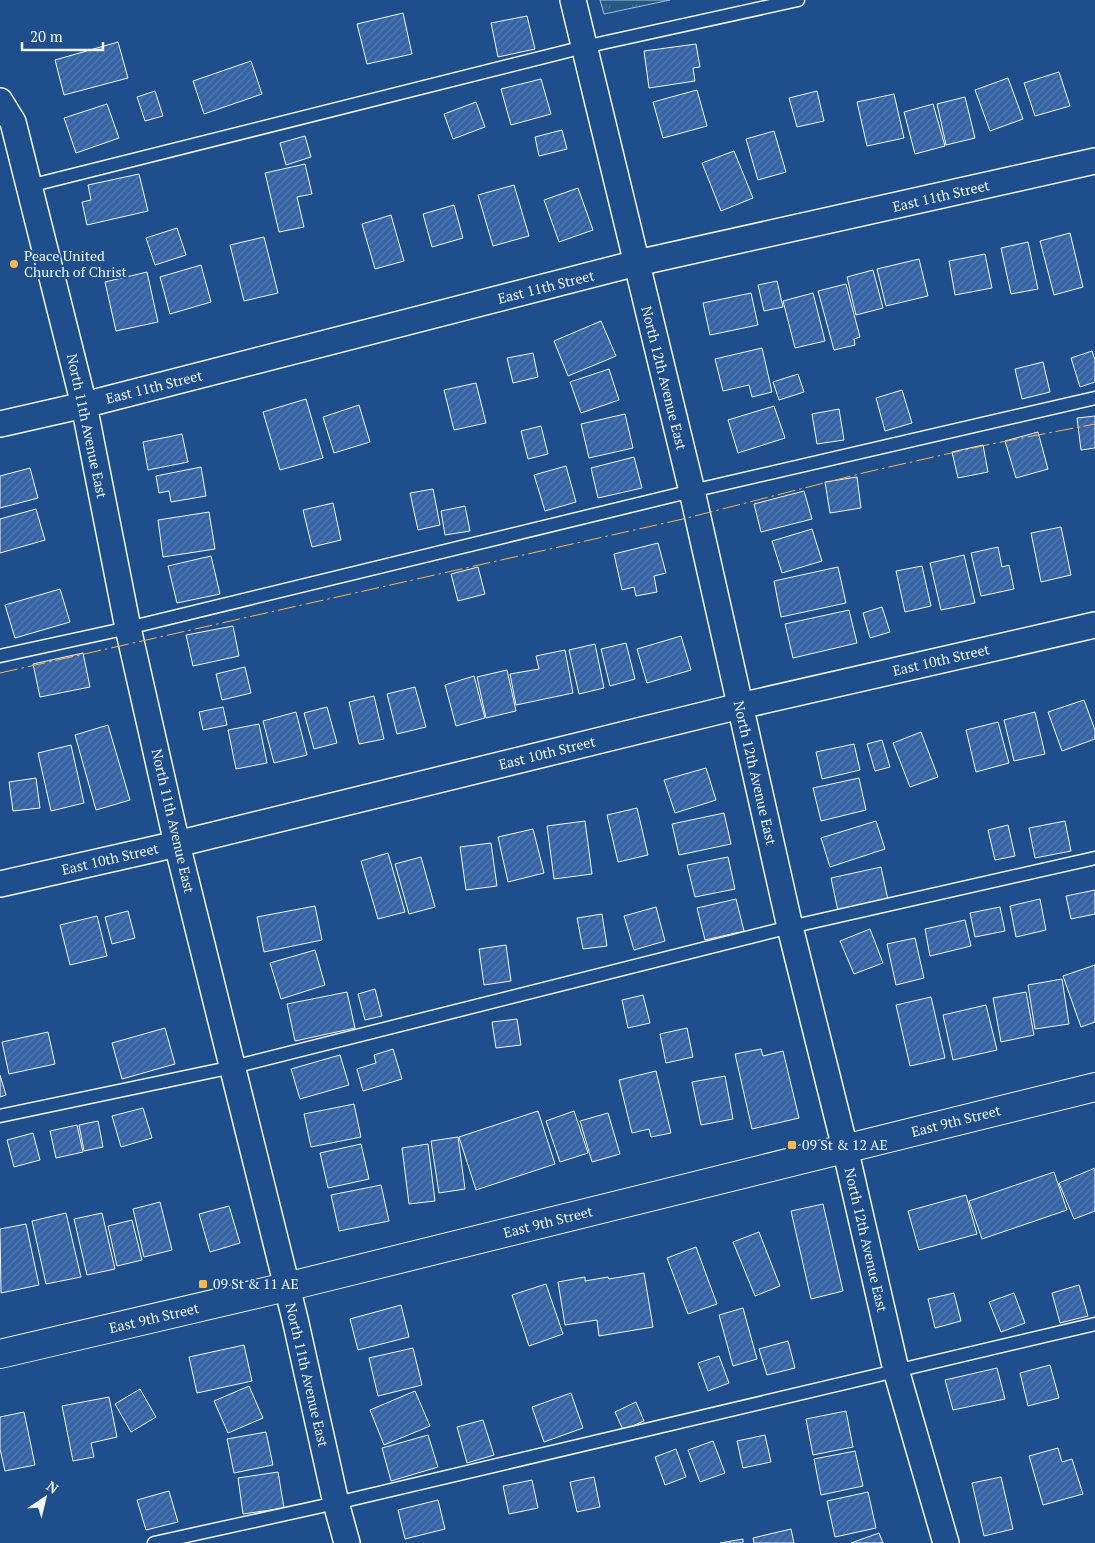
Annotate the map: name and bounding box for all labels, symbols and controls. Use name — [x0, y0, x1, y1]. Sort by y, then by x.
scale bar — [22, 20, 104, 52]
text: 20 m — [30, 26, 63, 46]
street label: East 11th Street — [891, 175, 992, 216]
place label: Peace United Church of Christ — [24, 246, 128, 281]
marker: Peace United Church of Christ — [8, 258, 20, 270]
street label: East 11th Street — [496, 265, 597, 308]
street label: North 12th Avenue East — [637, 304, 692, 452]
street label: North 11th Avenue East — [63, 352, 112, 501]
street label: East 11th Street — [104, 365, 205, 408]
street label: East 10th Street — [891, 639, 992, 680]
street label: North 12th Avenue East — [730, 699, 781, 848]
street label: East 10th Street — [497, 731, 598, 774]
street label: North 11th Avenue East — [148, 747, 199, 896]
street label: East 10th Street — [60, 838, 161, 879]
street label: East 9th Street — [909, 1100, 1003, 1141]
place label: 09 St & 12 AE — [802, 1135, 888, 1154]
marker: 09 St & 12 AE — [786, 1139, 798, 1151]
street label: North 12th Avenue East — [841, 1166, 892, 1315]
street label: East 9th Street — [501, 1201, 595, 1242]
place label: 09 St & 11 AE — [213, 1274, 299, 1293]
marker: 09 St & 11 AE — [197, 1278, 209, 1290]
street label: East 9th Street — [107, 1298, 201, 1337]
street label: North 11th Avenue East — [282, 1301, 333, 1450]
north arrow — [20, 1473, 70, 1523]
text: N — [43, 1476, 63, 1498]

